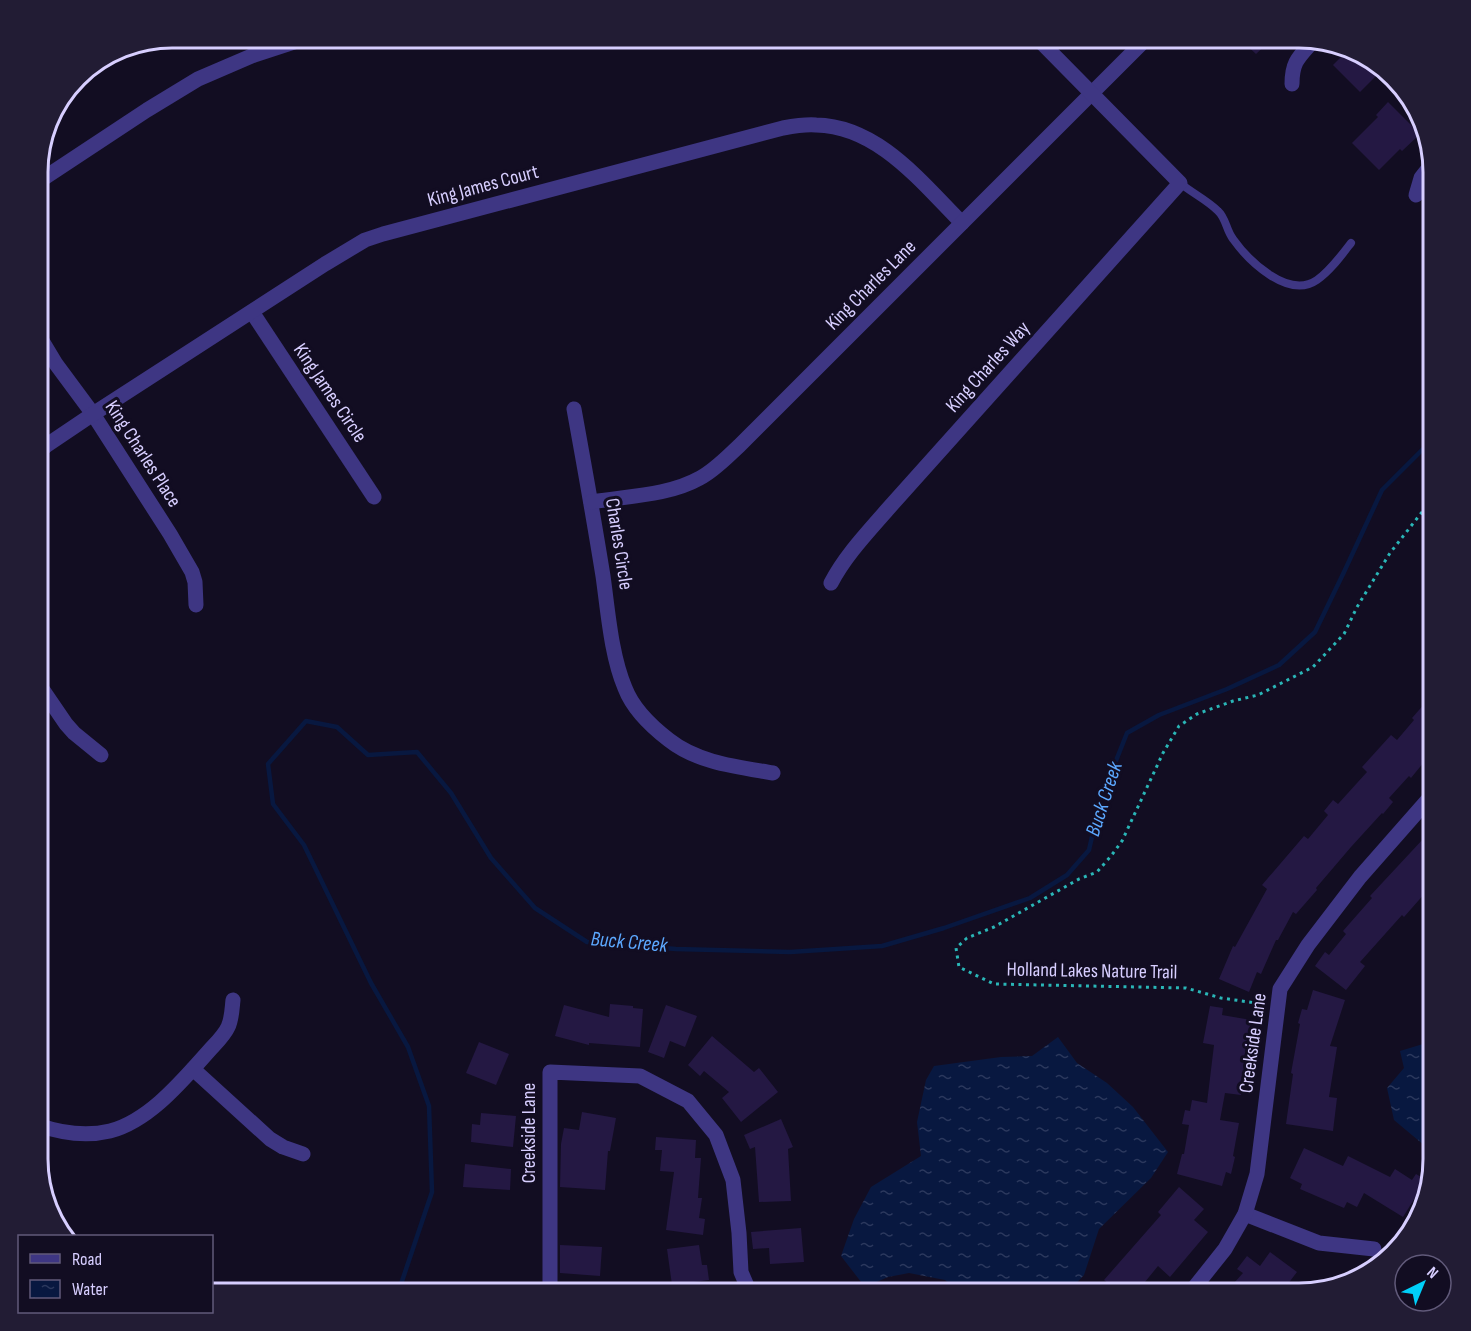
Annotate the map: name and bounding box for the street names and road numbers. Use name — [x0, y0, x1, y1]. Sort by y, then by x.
street label: King James Court — [425, 160, 541, 212]
street label: King Charles Lane — [821, 235, 921, 335]
street label: King Charles Way — [941, 316, 1035, 417]
street label: King James Circle — [288, 339, 372, 447]
street label: King Charles Place — [100, 396, 186, 512]
street label: Charles Circle — [600, 496, 638, 592]
street label: Holland Lakes Nature Trail — [1006, 958, 1178, 984]
street label: Creekside Lane — [1234, 991, 1272, 1095]
street label: Creekside Lane — [517, 1083, 541, 1183]

